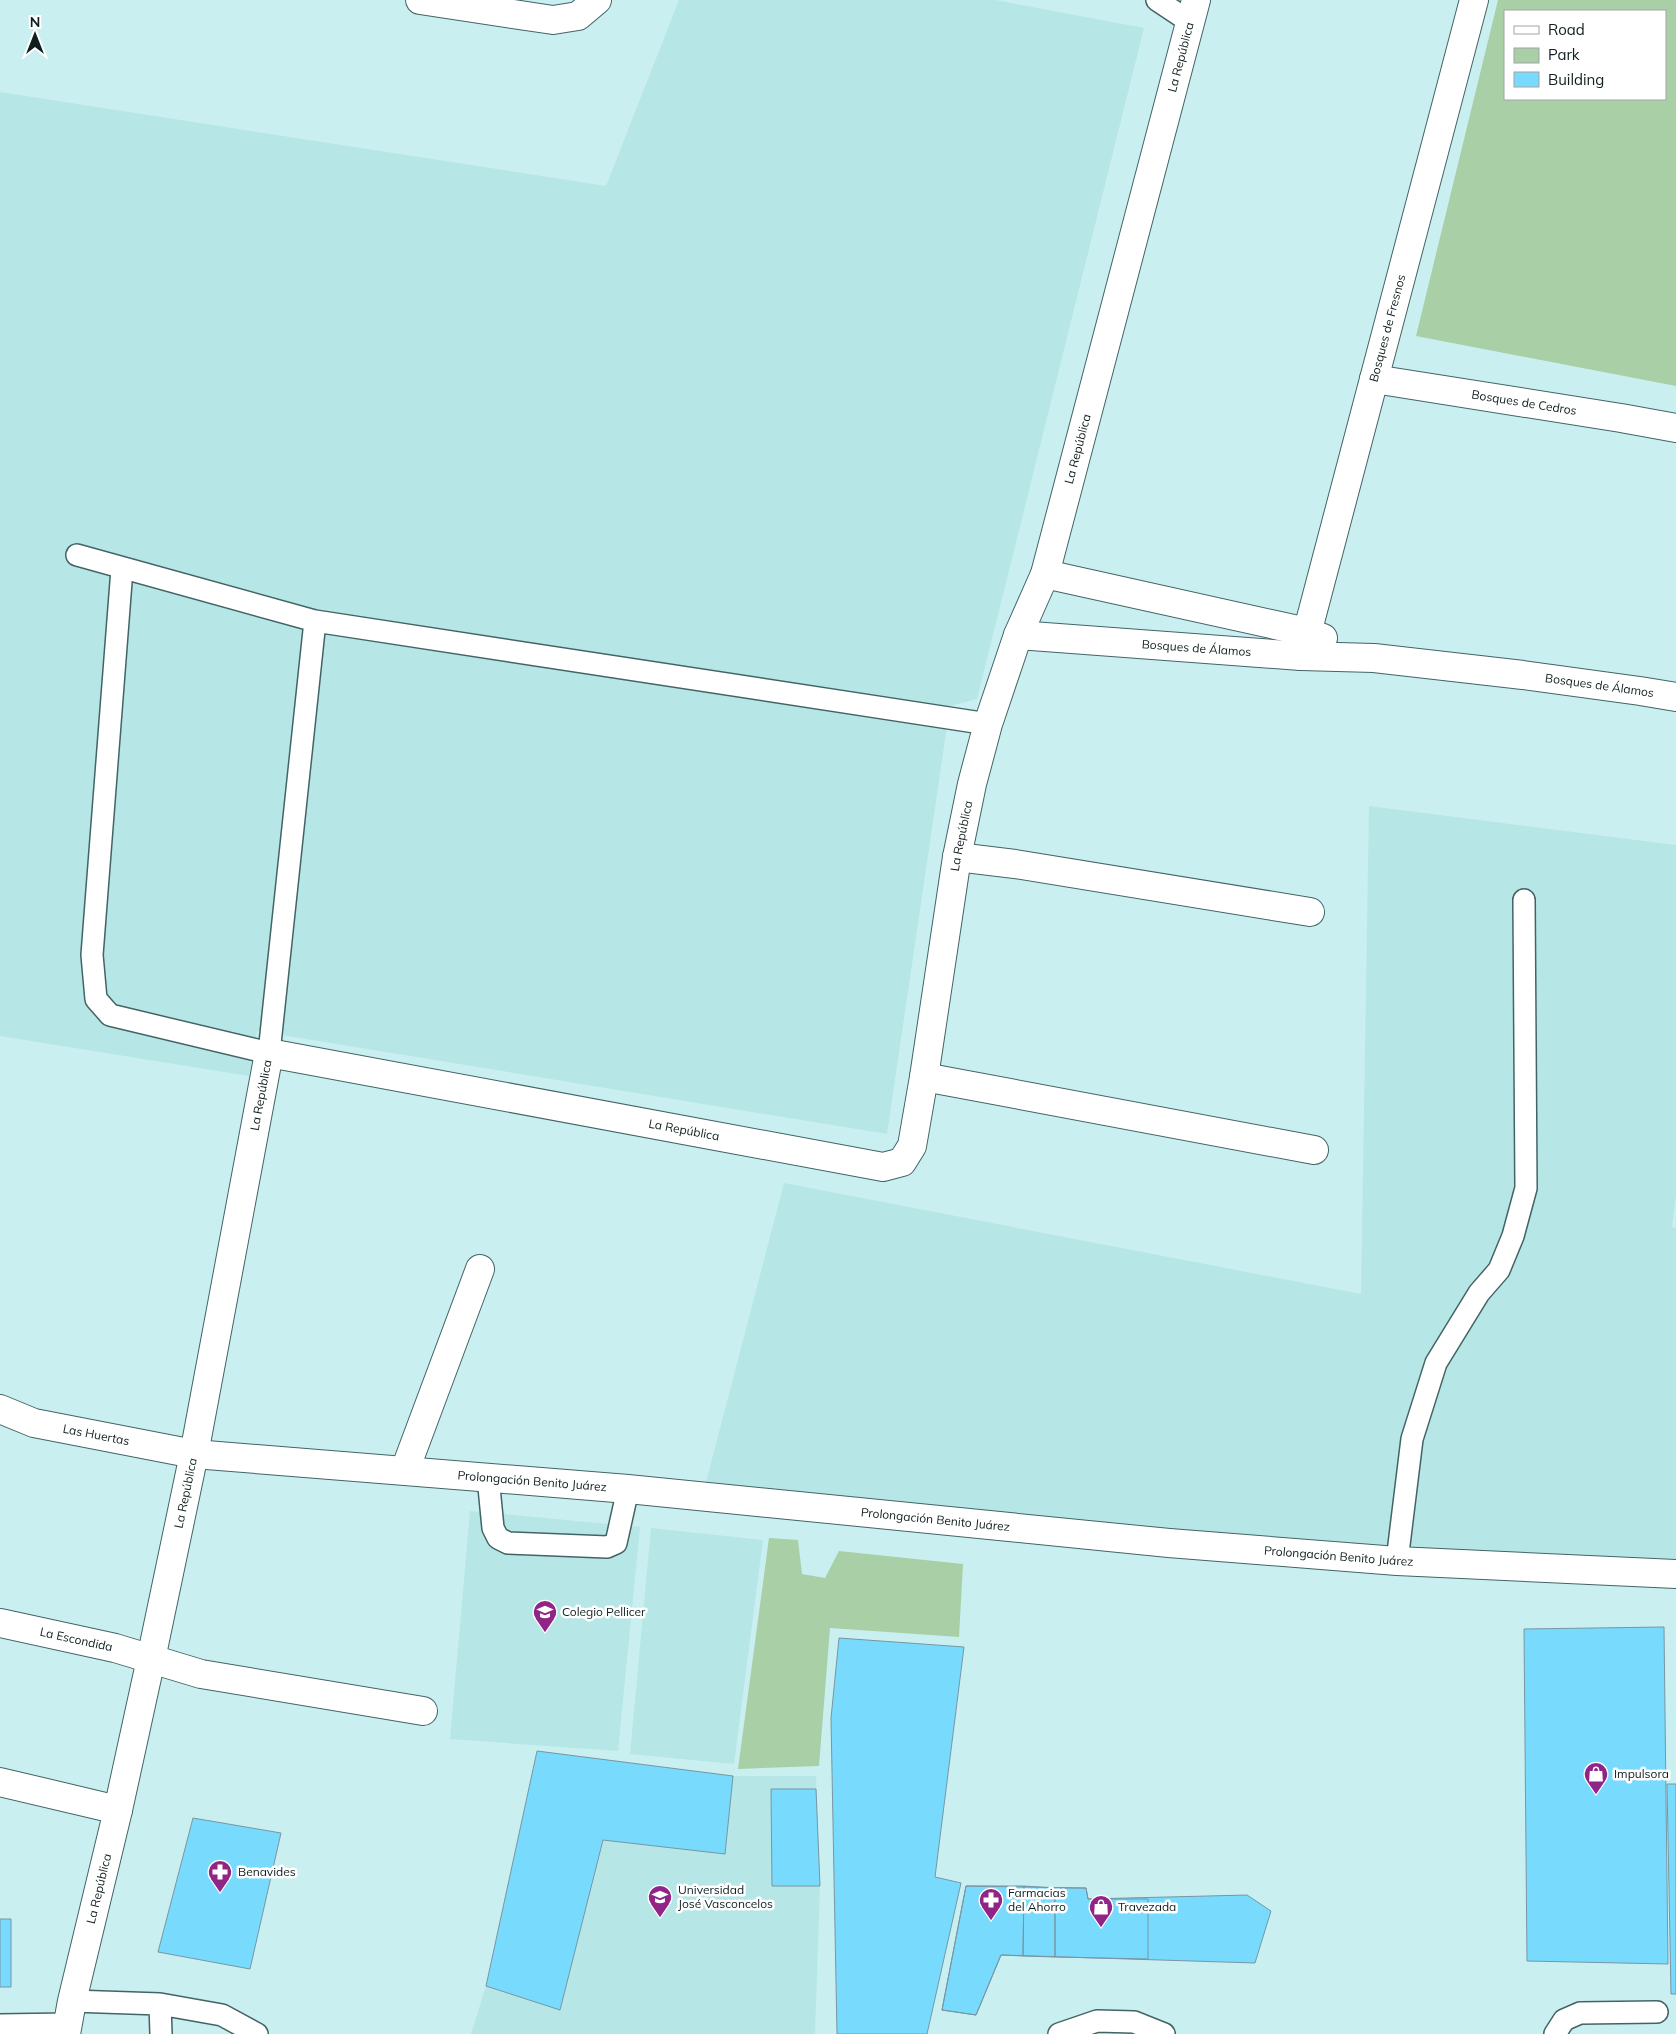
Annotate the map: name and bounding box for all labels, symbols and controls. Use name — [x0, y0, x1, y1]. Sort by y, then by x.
north arrow — [10, 10, 60, 60]
legend — [1504, 10, 1666, 100]
text: N — [30, 13, 40, 31]
text: Road — [1548, 20, 1585, 39]
street label: La República — [1164, 21, 1197, 94]
text: Park — [1548, 45, 1580, 64]
text: Building — [1548, 70, 1604, 89]
street label: Bosques de Fresnos — [1366, 273, 1408, 384]
street label: Bosques de Cedros — [1471, 387, 1578, 418]
street label: La República — [1061, 412, 1094, 485]
street label: Bosques de Álamos — [1141, 636, 1252, 659]
street label: Bosques de Álamos — [1544, 670, 1655, 700]
street label: La República — [947, 799, 975, 872]
street label: La República — [247, 1059, 275, 1132]
street label: La República — [647, 1116, 721, 1143]
street label: Las Huertas — [62, 1421, 131, 1448]
street label: La República — [171, 1456, 200, 1530]
street label: Prolongación Benito Juárez — [457, 1467, 607, 1494]
street label: Prolongación Benito Juárez — [860, 1504, 1011, 1534]
street label: Prolongación Benito Juárez — [1263, 1543, 1414, 1569]
school or university icon: Colegio Pellicer — [532, 1599, 558, 1633]
place label: Colegio Pellicer — [562, 1604, 646, 1619]
street label: La Escondida — [39, 1624, 114, 1654]
shop icon: Impulsora — [1583, 1761, 1609, 1795]
place label: Impulsora — [1614, 1766, 1669, 1781]
street label: La República — [83, 1852, 114, 1925]
pharmacy icon: Benavides — [207, 1859, 233, 1893]
place label: Benavides — [238, 1864, 296, 1879]
place label: Universidad José Vasconcelos — [678, 1882, 773, 1911]
school or university icon: Universidad José Vasconcelos — [647, 1884, 673, 1918]
place label: Farmacias del Ahorro — [1008, 1885, 1066, 1914]
pharmacy icon: Farmacias del Ahorro — [978, 1887, 1004, 1921]
shop icon: Travezada — [1088, 1894, 1114, 1928]
place label: Travezada — [1118, 1899, 1176, 1914]

